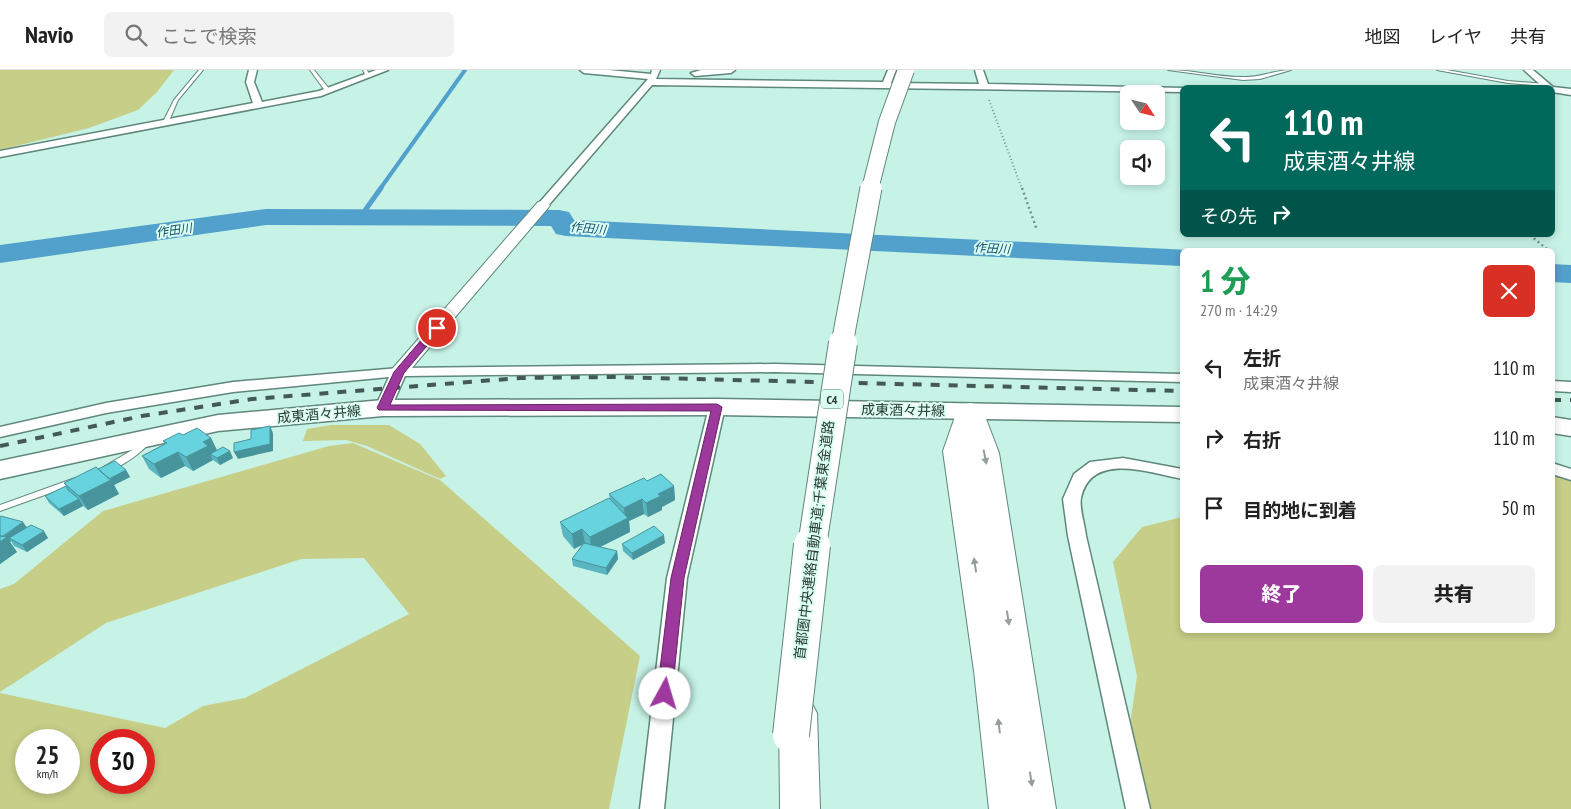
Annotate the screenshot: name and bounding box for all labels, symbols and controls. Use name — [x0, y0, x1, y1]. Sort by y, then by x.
search box — [104, 12, 454, 57]
text: Navio — [25, 19, 74, 50]
icon: search — [122, 21, 150, 49]
text: ここで検索 — [162, 24, 257, 48]
text: 地図 — [1365, 25, 1401, 48]
text: レイヤ — [1429, 25, 1482, 48]
text: 共有 — [1510, 25, 1546, 48]
north arrow — [1120, 85, 1165, 130]
map controls — [1120, 85, 1165, 185]
text: 110 m — [1283, 99, 1364, 145]
icon: left — [1200, 105, 1265, 170]
button: sound — [1120, 140, 1165, 185]
text: 成東酒々井線 — [1283, 147, 1415, 175]
icon: right — [1267, 200, 1295, 228]
text: その先 — [1200, 204, 1257, 228]
water label: 作田川 — [569, 219, 609, 237]
water label: 作田川 — [155, 220, 195, 240]
water label: 作田川 — [974, 240, 1012, 257]
text: 1 分 — [1200, 261, 1251, 300]
button: close — [1483, 265, 1535, 317]
text: 270 m · 14:29 — [1200, 300, 1278, 320]
pin — [416, 307, 458, 349]
icon: arrive — [423, 314, 451, 342]
text: 左折 — [1243, 346, 1281, 370]
icon: left — [1200, 354, 1228, 382]
text: 110 m — [1493, 356, 1535, 380]
text: 成東酒々井線 — [1243, 373, 1339, 393]
road number: C4 — [821, 390, 843, 408]
street label: 成東酒々井線 — [861, 400, 945, 420]
street label: 成東酒々井線 — [276, 401, 362, 427]
street label: 首都圏中央連絡自動車道;千葉東金道路 — [790, 419, 838, 661]
icon: right — [1200, 424, 1228, 452]
text: 110 m — [1493, 426, 1535, 450]
text: 右折 — [1243, 428, 1281, 452]
one-way arrow — [981, 450, 989, 466]
icon: arrive — [1200, 494, 1228, 522]
text: 50 m — [1502, 496, 1535, 520]
text: 目的地に到着 — [1243, 498, 1357, 522]
one-way arrow — [970, 557, 978, 573]
button: 終了 — [1200, 565, 1363, 623]
button: 共有 — [1373, 565, 1535, 623]
one-way arrow — [1004, 611, 1012, 627]
position arrow — [638, 667, 690, 719]
one-way arrow — [995, 718, 1003, 734]
speed limit sign: 30 — [90, 729, 155, 794]
text: 25 — [36, 739, 59, 771]
text: km/h — [37, 766, 58, 781]
one-way arrow — [1028, 771, 1036, 787]

